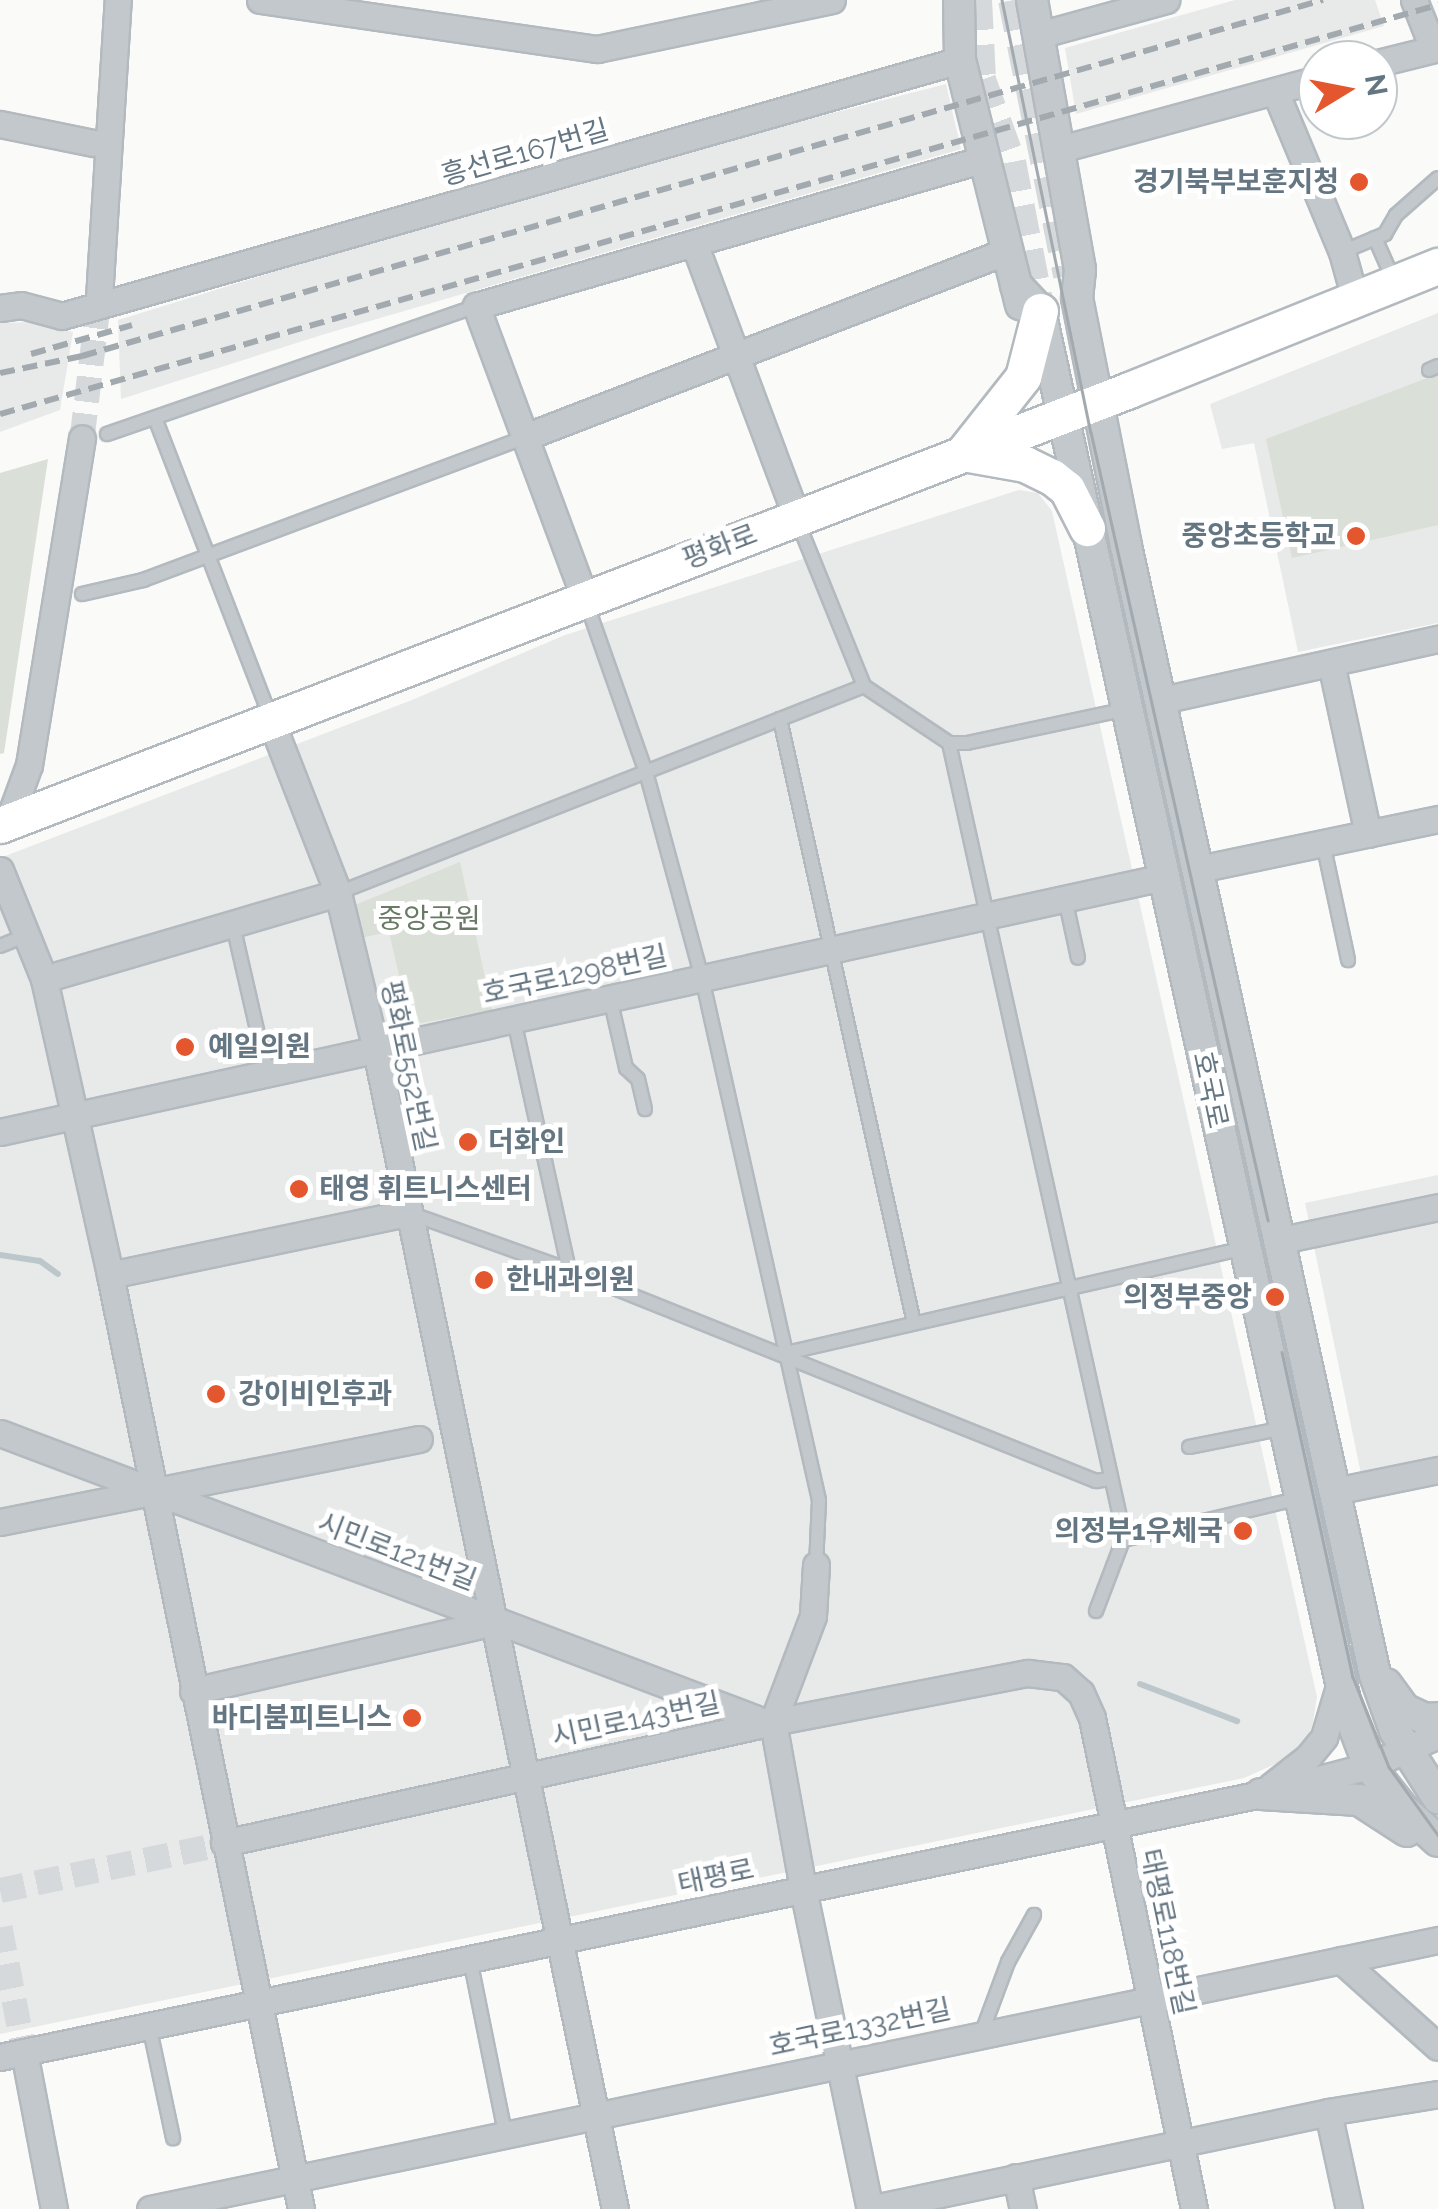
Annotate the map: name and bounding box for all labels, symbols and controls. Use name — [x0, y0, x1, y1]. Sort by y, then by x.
north arrow — [1298, 40, 1398, 140]
text: N — [1358, 72, 1394, 98]
street label: 흥선로167번길 — [437, 113, 613, 193]
place label: 경기북부보훈지청 — [1133, 165, 1339, 199]
marker: 경기북부보훈지청 — [1348, 171, 1370, 193]
street label: 평화로 — [678, 517, 762, 577]
place label: 중앙초등학교 — [1181, 519, 1336, 553]
marker: 중앙초등학교 — [1345, 525, 1367, 547]
park label: 중앙공원 — [377, 902, 481, 936]
street label: 호국로1298번길 — [479, 939, 671, 1011]
street label: 평화로552번길 — [373, 977, 443, 1155]
place label: 예일의원 — [208, 1030, 311, 1064]
marker: 예일의원 — [172, 1034, 198, 1060]
street label: 호국로 — [1186, 1049, 1234, 1131]
place label: 더화인 — [488, 1125, 565, 1159]
marker: 더화인 — [457, 1131, 479, 1153]
place label: 태영 휘트니스센터 — [319, 1172, 532, 1206]
marker: 태영 휘트니스센터 — [288, 1178, 310, 1200]
place label: 한내과의원 — [506, 1263, 635, 1297]
marker: 한내과의원 — [471, 1267, 497, 1293]
place label: 의정부중앙 — [1123, 1280, 1252, 1314]
marker: 의정부중앙 — [1262, 1284, 1288, 1310]
place label: 강이비인후과 — [238, 1377, 393, 1411]
marker: 강이비인후과 — [203, 1381, 229, 1407]
street label: 시민로121번길 — [313, 1506, 481, 1598]
place label: 의정부1우체국 — [1055, 1514, 1223, 1548]
marker: 의정부1우체국 — [1232, 1520, 1254, 1542]
street label: 시민로143번길 — [549, 1686, 723, 1754]
place label: 바디붐피트니스 — [212, 1701, 392, 1735]
marker: 바디붐피트니스 — [401, 1707, 423, 1729]
street label: 태평로118번길 — [1133, 1846, 1201, 2018]
street label: 태평로 — [675, 1853, 757, 1901]
street label: 호국로1332번길 — [766, 1992, 954, 2064]

